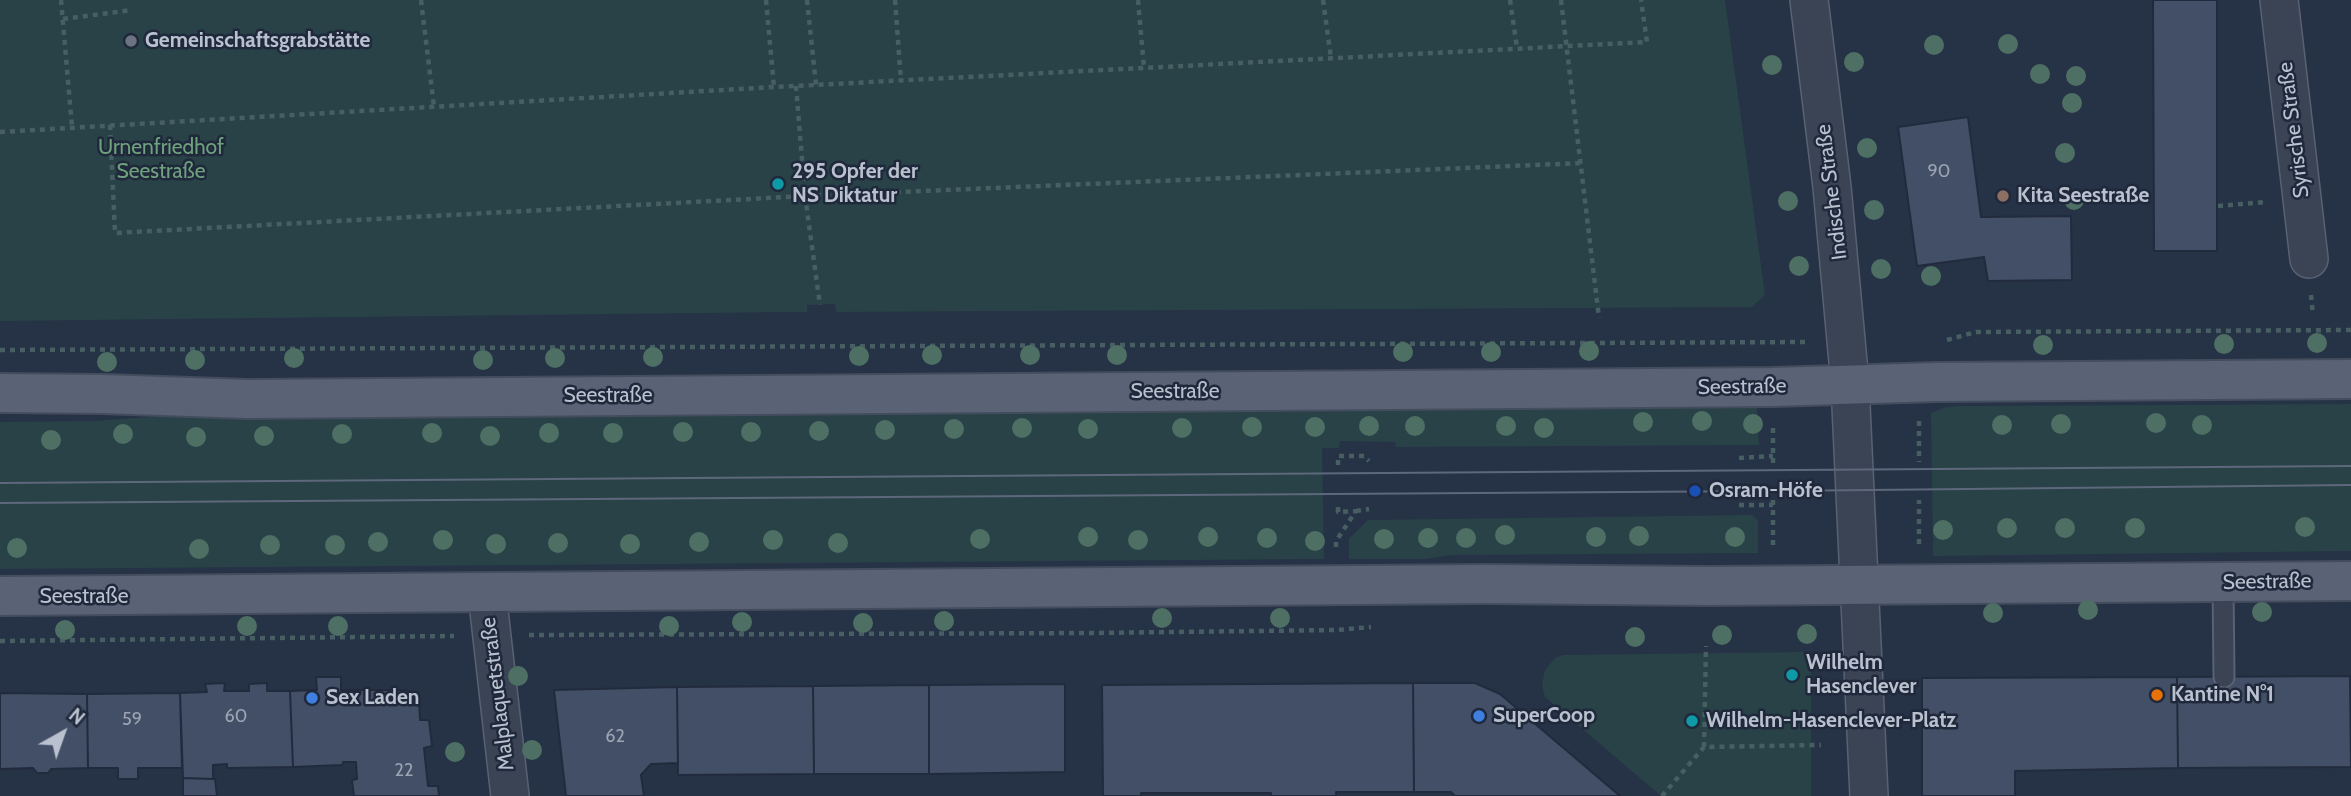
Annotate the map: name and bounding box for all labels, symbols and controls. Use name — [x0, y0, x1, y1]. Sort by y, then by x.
place label: Gemeinschaftsgrabstätte — [145, 28, 370, 54]
marker: Gemeinschaftsgrabstätte — [123, 33, 139, 49]
street label: Syrische Straße — [2273, 60, 2315, 200]
street label: Indische Straße — [1811, 123, 1853, 261]
park label: Urnenfriedhof Seestraße — [98, 135, 224, 185]
place label: 295 Opfer der NS Diktatur — [792, 159, 918, 209]
house number: 90 — [1928, 161, 1950, 183]
marker: 295 Opfer der NS Diktatur — [770, 176, 786, 192]
place label: Kita Seestraße — [2017, 183, 2149, 209]
marker: Kita Seestraße — [1995, 188, 2011, 204]
street label: Seestraße — [1697, 374, 1787, 400]
street label: Seestraße — [1131, 379, 1219, 405]
street label: Seestraße — [564, 383, 652, 409]
place label: Osram-Höfe — [1709, 478, 1823, 504]
marker: Osram-Höfe — [1687, 483, 1703, 499]
street label: Seestraße — [2222, 569, 2312, 595]
street label: Seestraße — [40, 584, 128, 610]
street label: Malplaquetstraße — [476, 616, 520, 772]
place label: Wilhelm Hasenclever — [1806, 650, 1917, 700]
marker: Wilhelm Hasenclever — [1784, 667, 1800, 683]
place label: Kantine N°1 — [2171, 682, 2274, 708]
place label: Sex Laden — [326, 685, 419, 711]
marker: Kantine N°1 — [2149, 687, 2165, 703]
marker: Sex Laden — [304, 690, 320, 706]
north arrow — [28, 698, 98, 768]
text: N — [64, 703, 89, 730]
place label: SuperCoop — [1493, 703, 1595, 729]
house number: 60 — [225, 706, 247, 728]
marker: SuperCoop — [1471, 708, 1487, 724]
place label: Wilhelm-Hasenclever-Platz — [1706, 708, 1956, 734]
house number: 59 — [122, 709, 142, 731]
marker: Wilhelm-Hasenclever-Platz — [1684, 713, 1700, 729]
house number: 62 — [605, 726, 625, 748]
house number: 22 — [395, 760, 413, 782]

